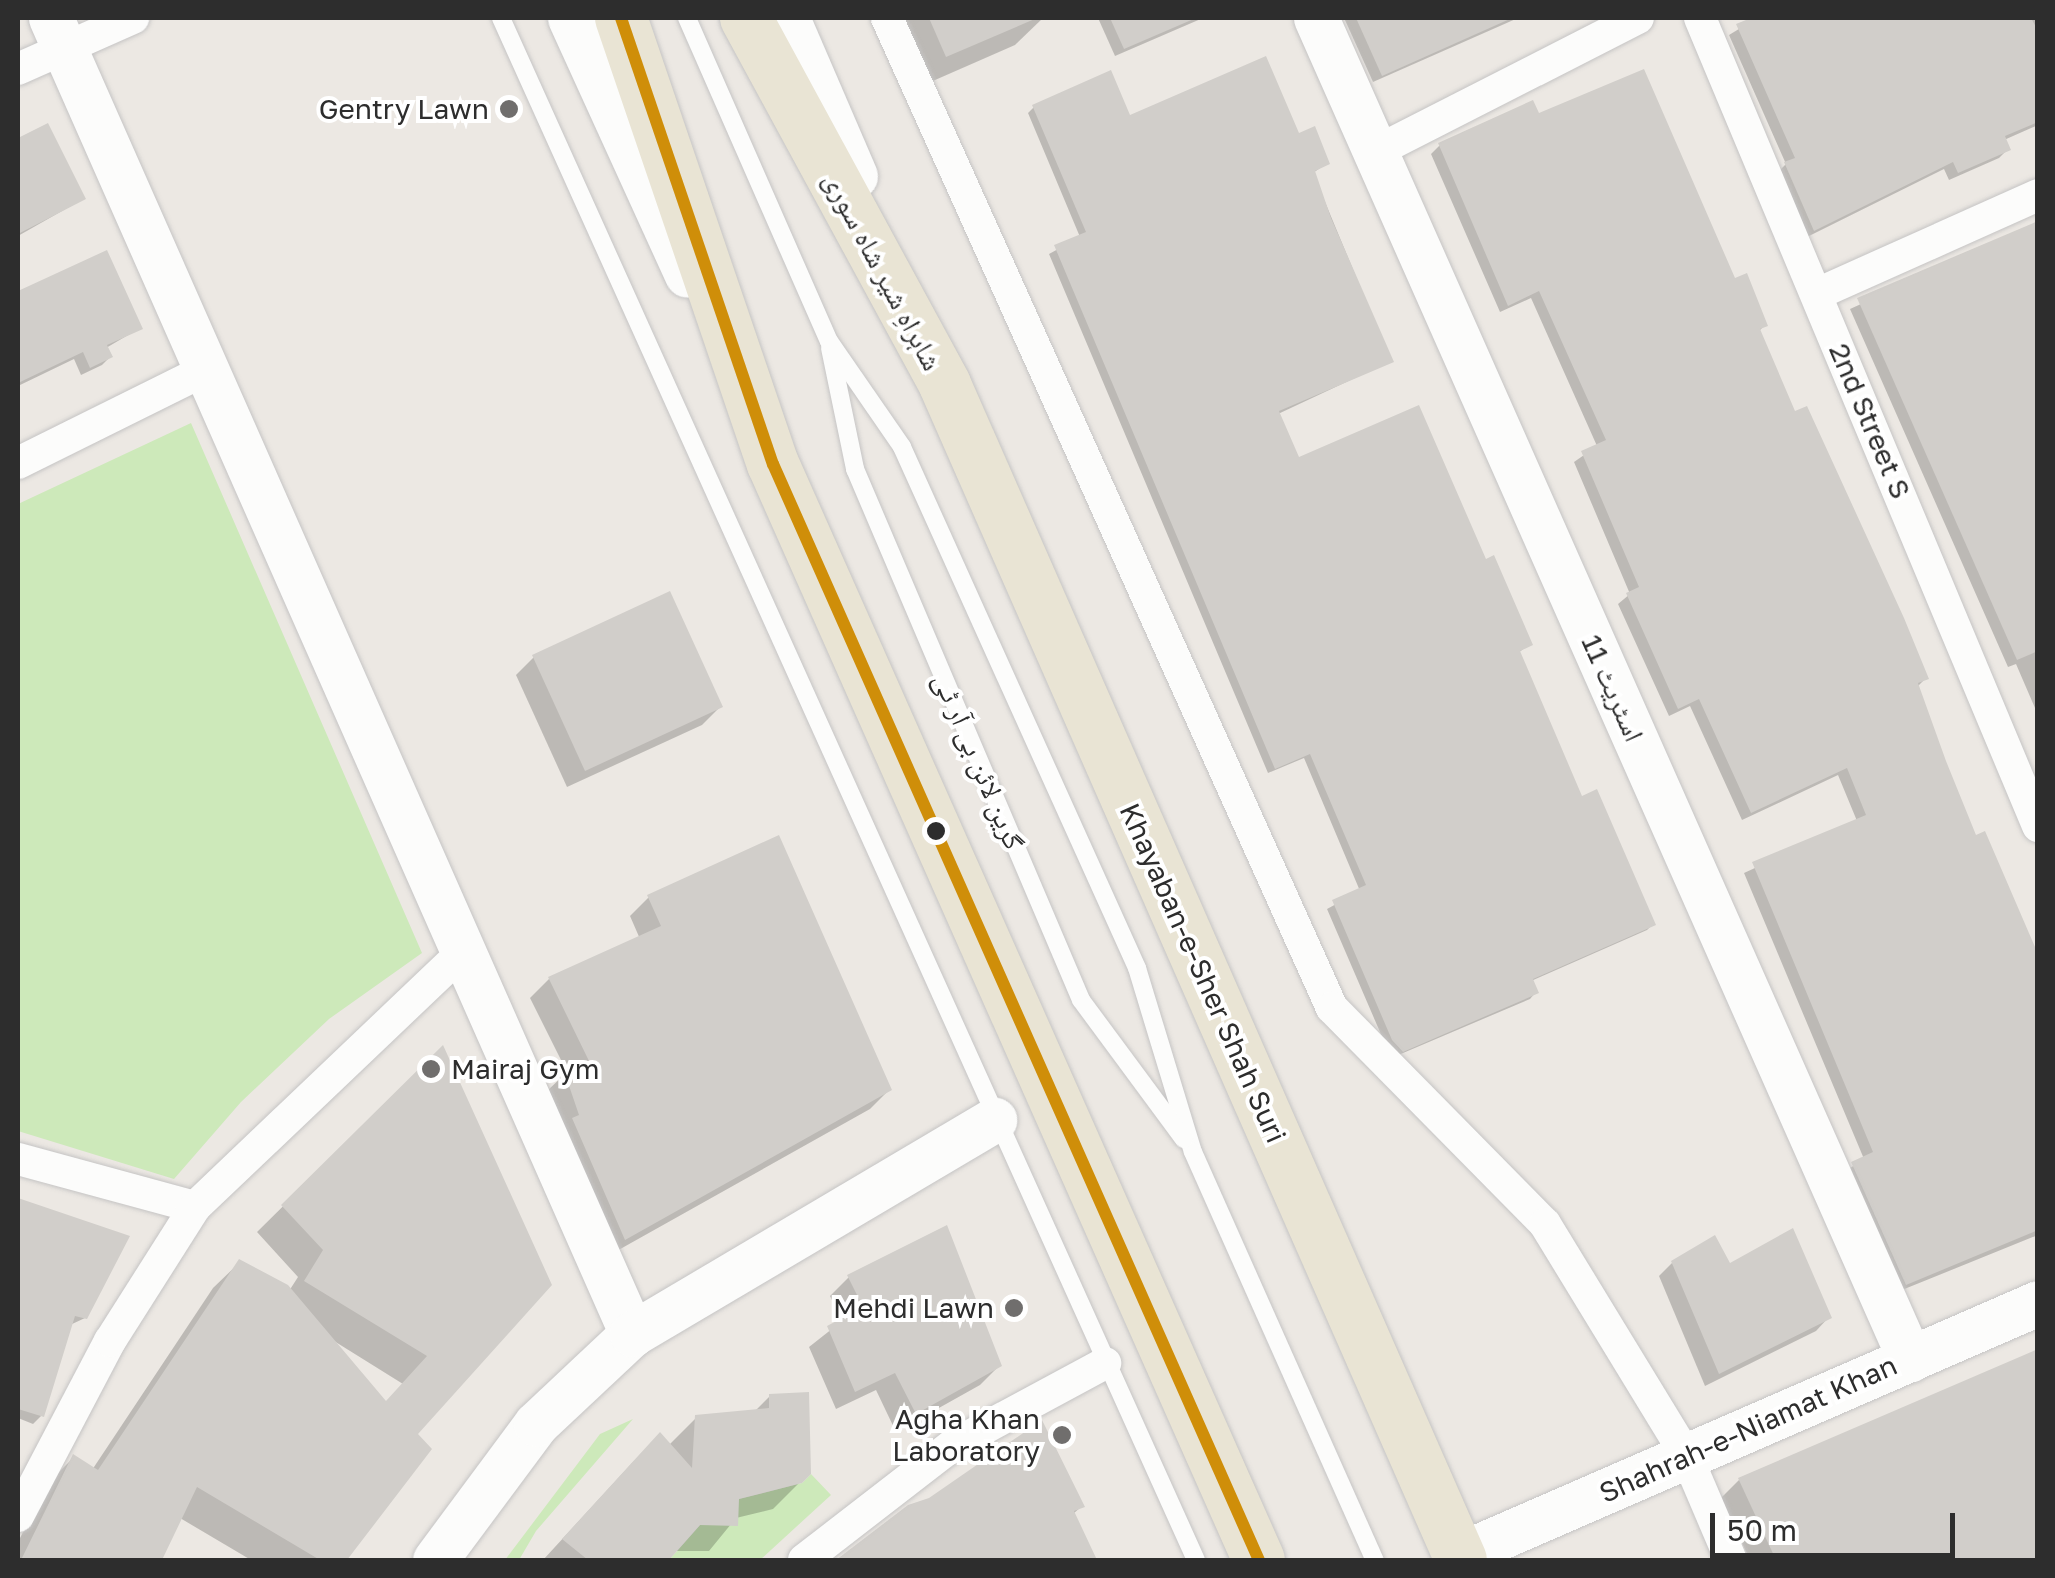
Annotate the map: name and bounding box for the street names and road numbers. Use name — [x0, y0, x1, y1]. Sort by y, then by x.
street label: شاہراہِ شیر شاہ سوری — [817, 166, 949, 376]
street label: 2nd Street S — [1822, 338, 1918, 504]
street label: اسٹریٹ 11 — [1575, 629, 1651, 747]
street label: گرین لائن بی آر ٹی — [927, 668, 1031, 854]
street label: Khayaban-e-Sher Shah Suri — [1113, 798, 1293, 1148]
street label: Shahrah-e-Niamat Khan — [1594, 1348, 1902, 1510]

